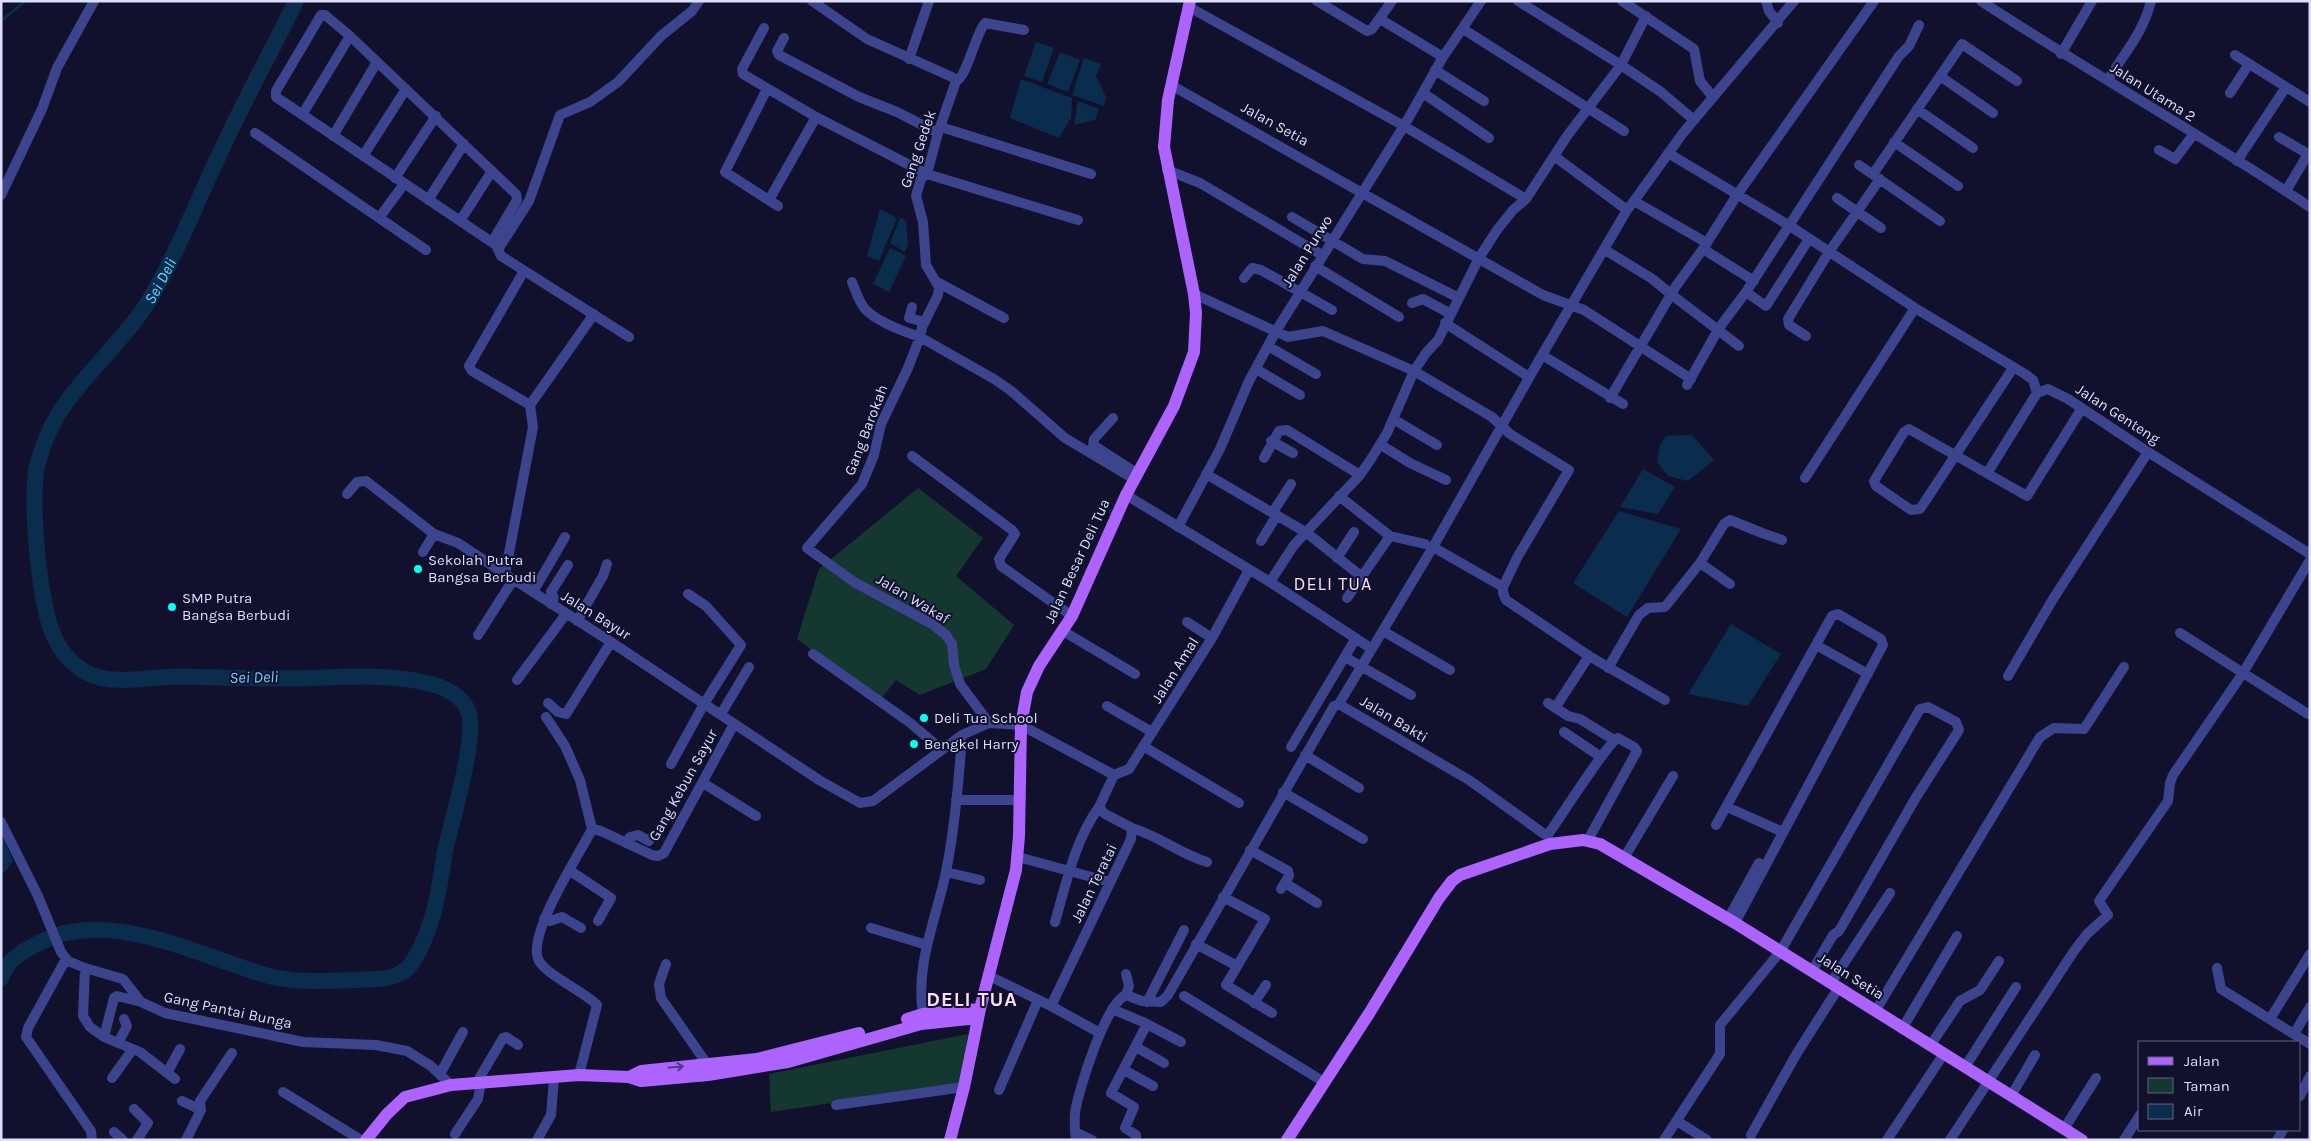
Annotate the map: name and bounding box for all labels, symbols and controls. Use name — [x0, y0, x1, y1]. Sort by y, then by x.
street label: Jalan Utama 2 — [2107, 59, 2199, 125]
street label: Jalan Setia — [1238, 98, 1312, 150]
street label: Gang Gedek — [896, 108, 940, 190]
street label: Jalan Purwo — [1278, 212, 1336, 290]
water label: Sei Deli — [140, 255, 180, 307]
street label: Jalan Genteng — [2073, 380, 2164, 448]
street label: Gang Barokah — [840, 382, 892, 478]
street label: Jalan Besar Deli Tua — [1040, 496, 1114, 626]
place label: Sekolah Putra Bangsa Berbudi — [428, 551, 537, 586]
marker: Sekolah Putra Bangsa Berbudi — [412, 563, 424, 575]
street label: Jalan Wakaf — [873, 570, 954, 628]
district label: DELI TUA — [1294, 573, 1372, 595]
street label: Jalan Bayur — [558, 587, 635, 644]
place label: SMP Putra Bangsa Berbudi — [182, 589, 291, 624]
marker: SMP Putra Bangsa Berbudi — [166, 601, 178, 613]
street label: Jalan Amal — [1148, 634, 1202, 706]
water label: Sei Deli — [229, 667, 279, 687]
street label: Jalan Bakti — [1357, 692, 1431, 746]
place label: Deli Tua School — [934, 709, 1038, 727]
marker: Deli Tua School — [918, 712, 930, 724]
street label: Gang Kebun Sayur — [645, 725, 722, 844]
place label: Bengkel Harry — [924, 735, 1019, 753]
marker: Bengkel Harry — [908, 738, 920, 750]
street label: Jalan Teratai — [1067, 841, 1121, 925]
street label: Jalan Setia — [1815, 949, 1887, 1003]
street label: Gang Pantai Bunga — [162, 988, 294, 1032]
district label: DELI TUA — [926, 988, 1018, 1011]
legend — [2138, 1041, 2301, 1131]
text: Jalan — [2184, 1052, 2220, 1070]
one-way arrow — [668, 1062, 684, 1072]
text: Taman — [2184, 1077, 2230, 1095]
text: Air — [2184, 1102, 2203, 1120]

